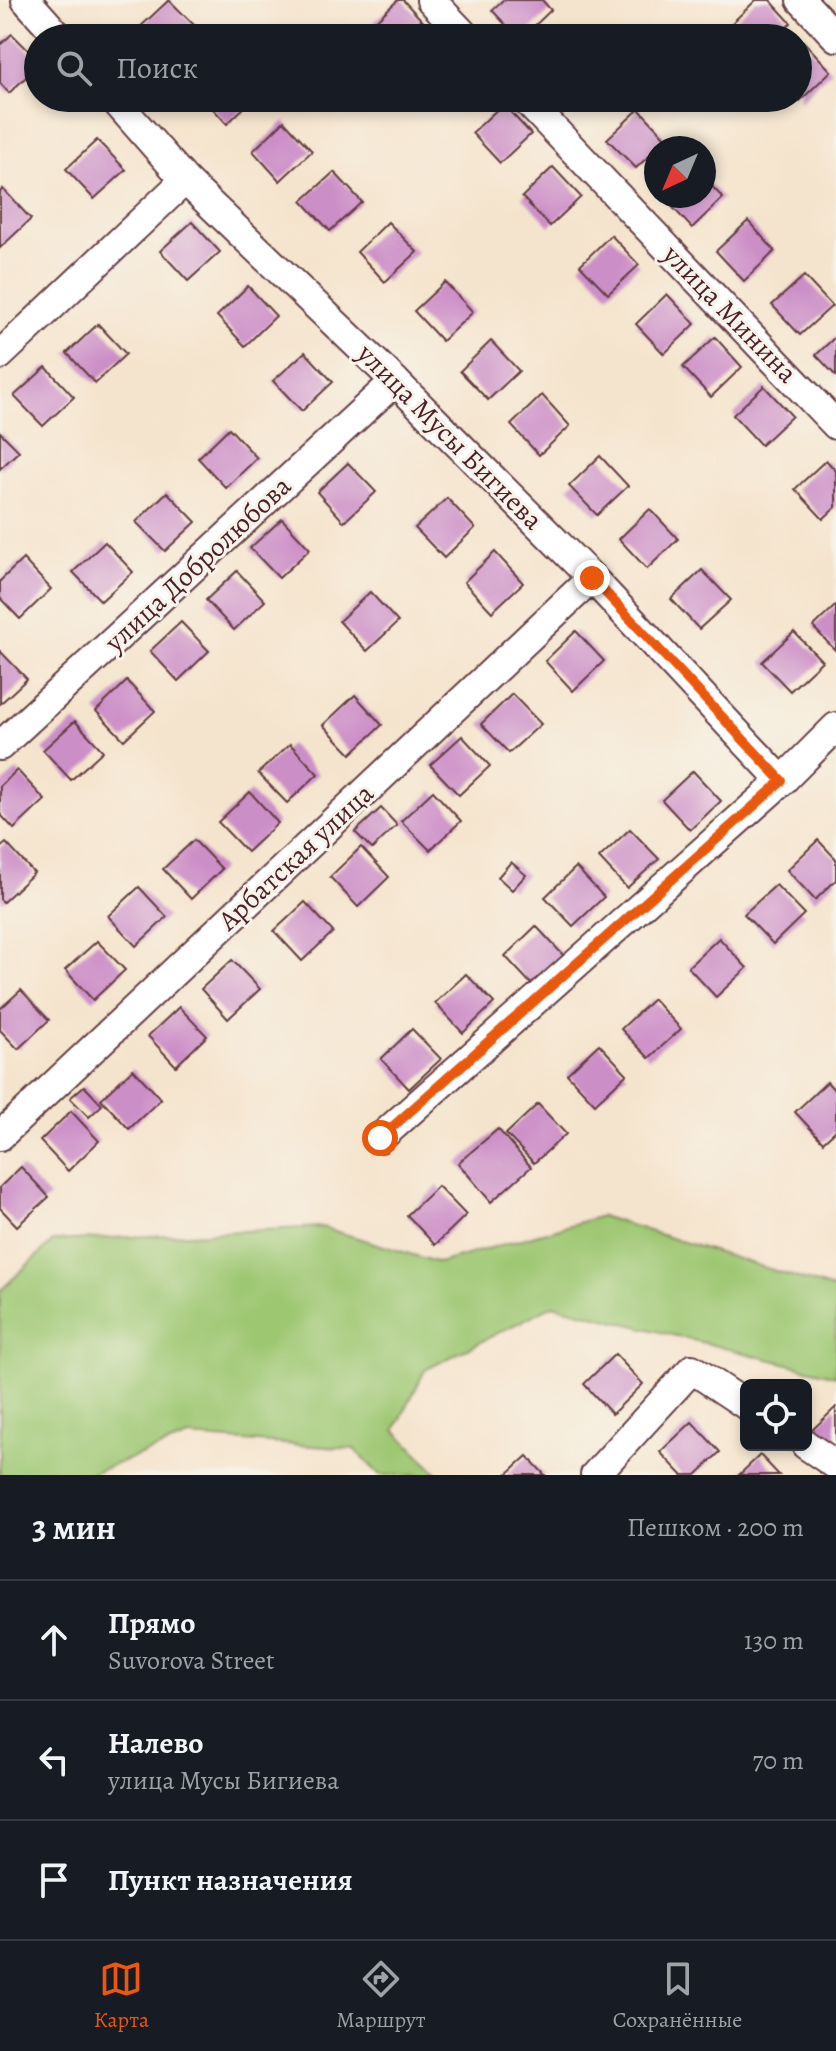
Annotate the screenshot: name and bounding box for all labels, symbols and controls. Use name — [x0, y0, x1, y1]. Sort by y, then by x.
search box — [24, 24, 812, 112]
icon: search — [52, 46, 96, 90]
text: Поиск — [116, 48, 198, 88]
north arrow — [644, 136, 716, 208]
street label: улица Минина — [654, 236, 806, 392]
street label: улица Мусы Бигиева — [348, 335, 552, 539]
street label: улица Добролюбова — [96, 467, 300, 661]
route end — [574, 560, 610, 596]
street label: Арбатская улица — [209, 775, 382, 940]
route start — [362, 1120, 398, 1156]
map controls — [740, 1379, 812, 1451]
button: locate — [740, 1379, 812, 1451]
text: 3 мин — [32, 1504, 116, 1551]
text: Пешком · 200 m — [627, 1510, 804, 1545]
text: Прямо — [108, 1603, 195, 1643]
icon: ahead — [32, 1618, 76, 1662]
text: 130 m — [744, 1623, 804, 1658]
text: Suvorova Street — [108, 1643, 275, 1678]
text: Налево — [108, 1723, 203, 1763]
icon: left — [32, 1738, 76, 1782]
text: 70 m — [752, 1743, 804, 1778]
text: улица Мусы Бигиева — [108, 1763, 339, 1798]
icon: arrive — [32, 1858, 76, 1902]
text: Пункт назначения — [108, 1860, 353, 1900]
tab: Карта — [94, 1957, 149, 2035]
tab: Маршрут — [336, 1957, 425, 2035]
tab: Сохранённые — [613, 1957, 742, 2035]

